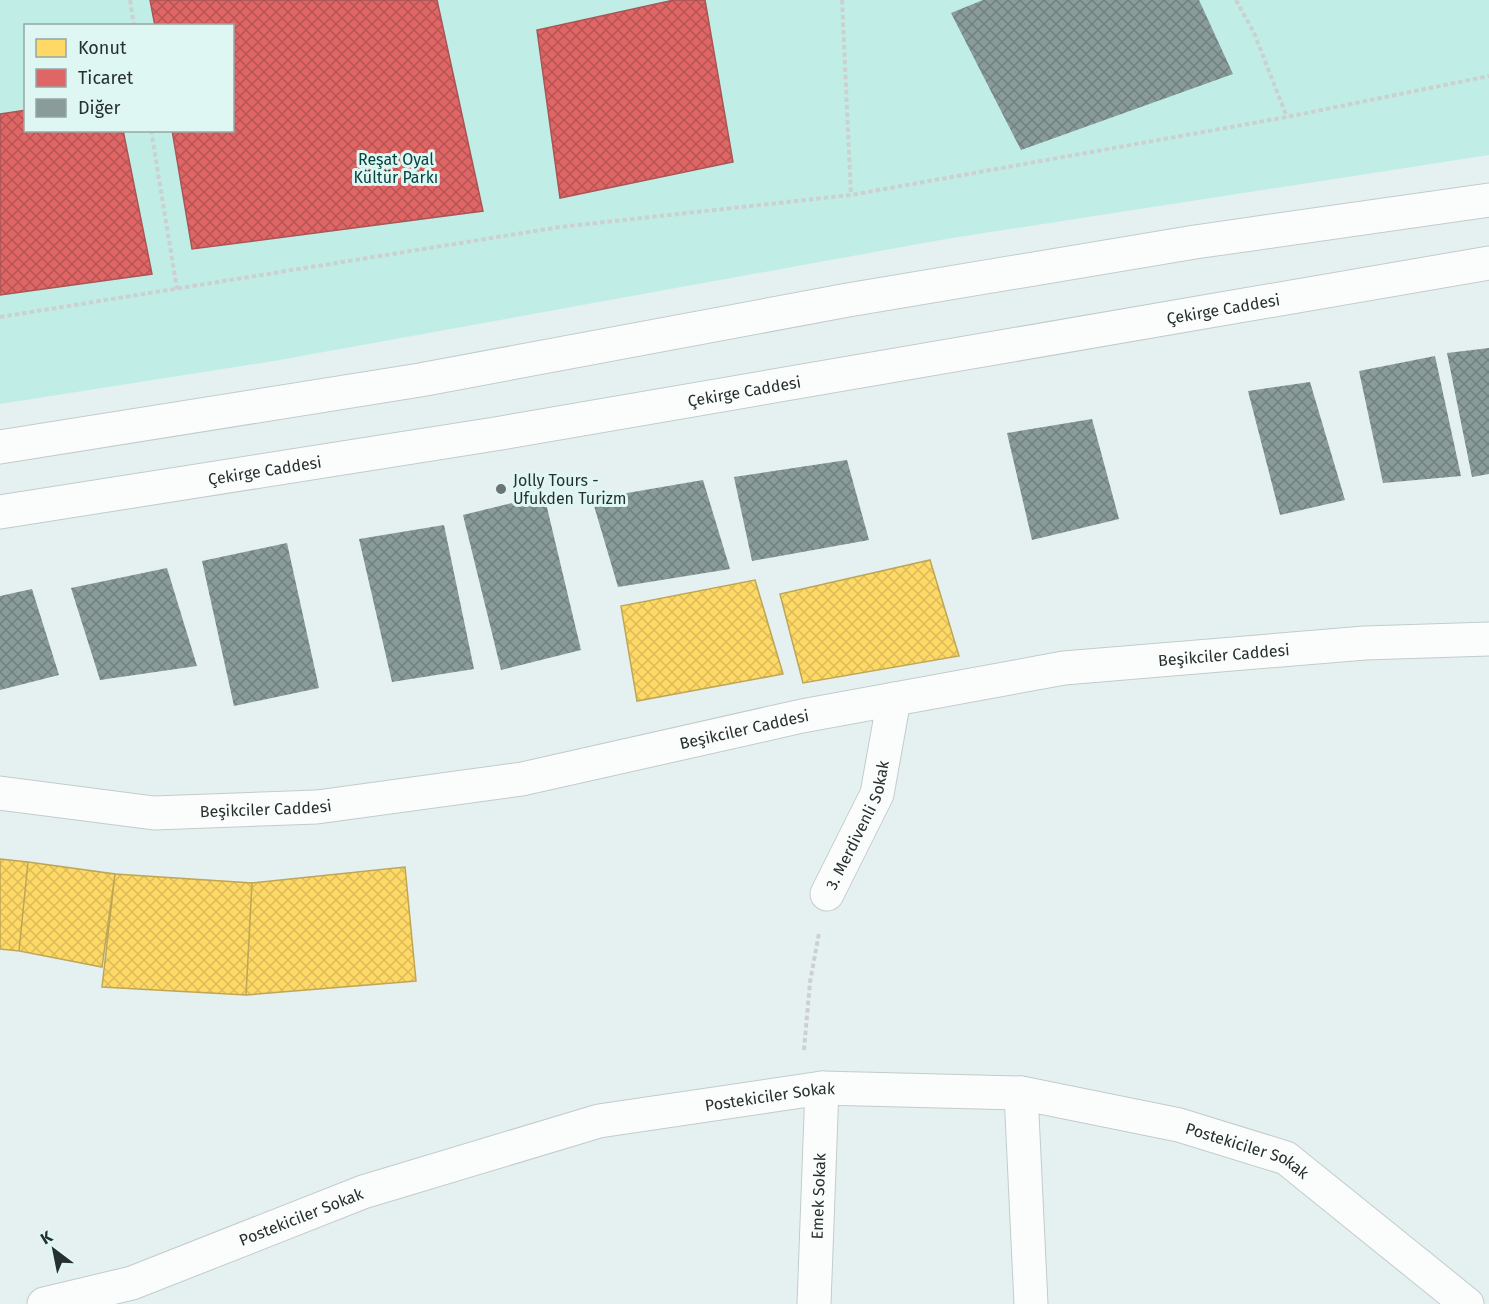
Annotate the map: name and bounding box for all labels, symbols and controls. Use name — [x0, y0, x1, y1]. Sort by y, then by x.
legend — [24, 24, 234, 132]
text: Konut — [78, 37, 127, 59]
text: Ticaret — [78, 67, 134, 89]
text: Diğer — [78, 97, 121, 119]
park label: Reşat Oyal Kültür Parkı — [354, 150, 438, 187]
street label: Çekirge Caddesi — [1165, 290, 1281, 329]
street label: Çekirge Caddesi — [686, 372, 802, 411]
street label: Çekirge Caddesi — [207, 452, 323, 490]
place label: Jolly Tours - Ufukden Turizm — [513, 471, 627, 508]
marker: Jolly Tours - Ufukden Turizm — [494, 482, 508, 496]
street label: Beşikciler Caddesi — [1157, 640, 1290, 670]
street label: Beşikciler Caddesi — [678, 705, 810, 753]
street label: 3. Merdivenli Sokak — [821, 758, 892, 893]
street label: Beşikciler Caddesi — [199, 796, 333, 821]
street label: Postekiciler Sokak — [703, 1078, 836, 1115]
street label: Postekiciler Sokak — [1183, 1118, 1314, 1183]
street label: Emek Sokak — [807, 1152, 829, 1240]
street label: Postekiciler Sokak — [236, 1183, 366, 1249]
north arrow — [24, 1220, 84, 1280]
text: K — [37, 1227, 56, 1248]

